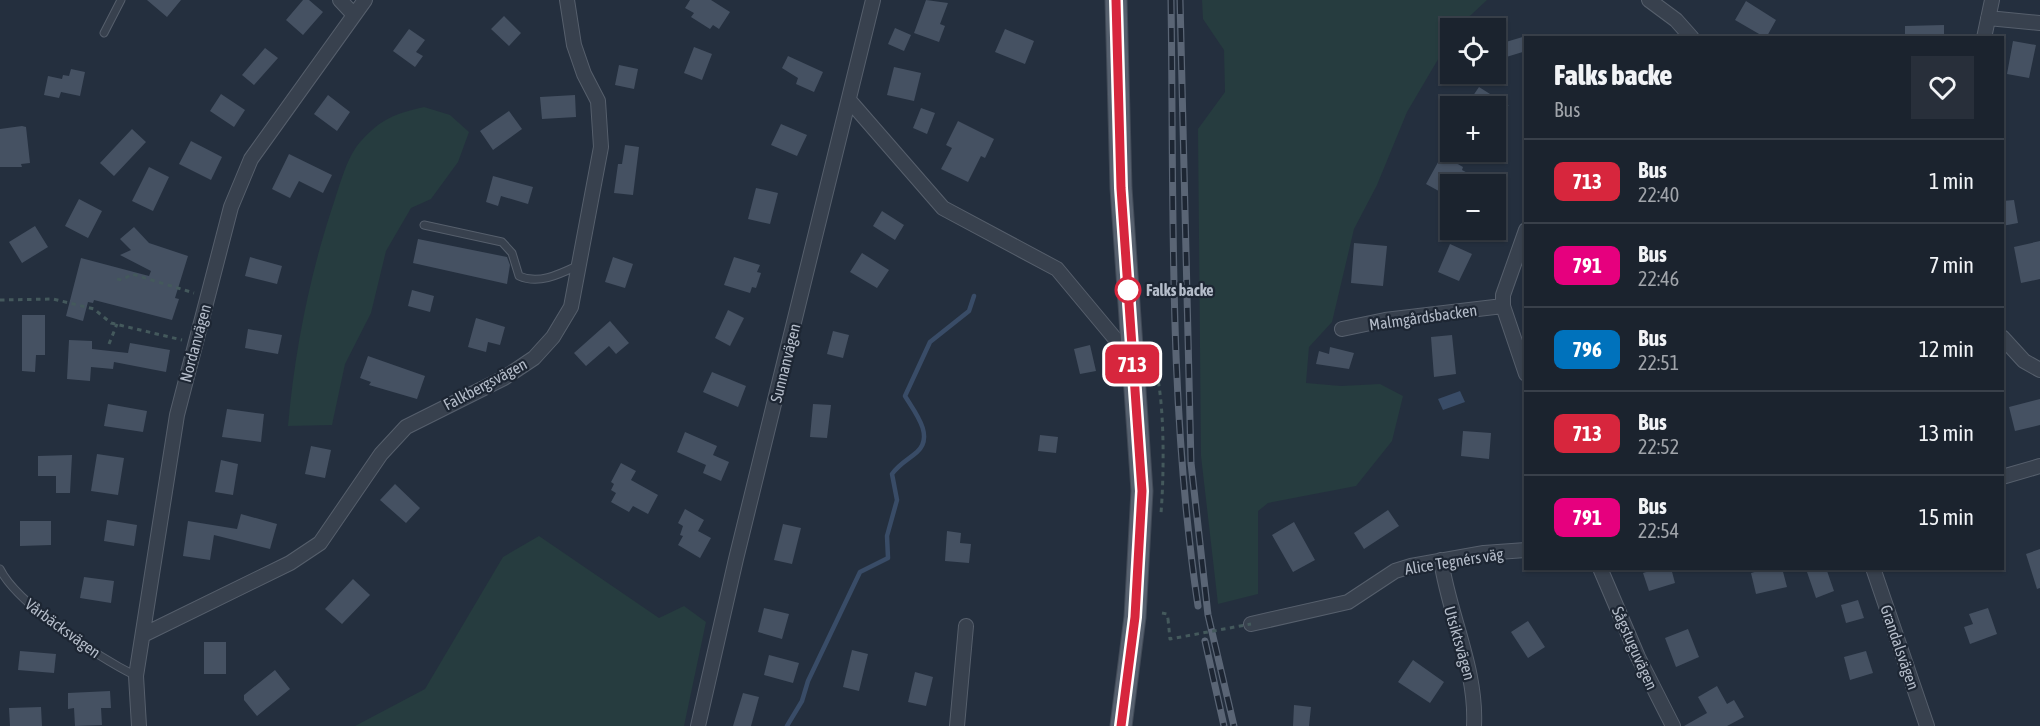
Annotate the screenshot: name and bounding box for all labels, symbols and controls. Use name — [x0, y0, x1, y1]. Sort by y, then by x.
map controls — [1440, 18, 1506, 240]
button: locate — [1440, 18, 1506, 84]
button: heart — [1911, 56, 1974, 119]
text: Falks backe — [1554, 59, 1672, 91]
button: + — [1440, 96, 1506, 162]
text: Bus — [1554, 98, 1580, 121]
text: Bus — [1638, 157, 1667, 183]
text: 1 min — [1929, 168, 1974, 194]
text: 713 — [1572, 169, 1602, 193]
button: − — [1440, 174, 1506, 240]
text: 22:40 — [1638, 183, 1679, 206]
text: Bus — [1638, 241, 1667, 267]
text: 7 min — [1929, 252, 1974, 278]
text: 791 — [1572, 253, 1602, 277]
text: 22:46 — [1638, 267, 1679, 290]
marker: Falks backe — [1115, 277, 1141, 303]
place label: Falks backe — [1146, 281, 1214, 299]
street label: Malmgårdsbacken — [1368, 301, 1478, 334]
street label: Nordanvägen — [176, 302, 215, 384]
street label: Sunnanvägen — [767, 322, 804, 405]
text: Bus — [1638, 325, 1667, 351]
text: 12 min — [1919, 336, 1974, 362]
text: 796 — [1572, 337, 1602, 361]
line badge: 713 — [1098, 344, 1166, 384]
text: 22:51 — [1638, 351, 1679, 374]
text: 713 — [1117, 352, 1147, 376]
street label: Falkbergsvägen — [440, 354, 530, 414]
text: Bus — [1638, 409, 1667, 435]
text: 13 min — [1919, 420, 1974, 446]
text: 713 — [1572, 421, 1602, 445]
text: 22:52 — [1638, 435, 1679, 458]
text: Bus — [1638, 493, 1667, 519]
text: 15 min — [1919, 504, 1974, 530]
text: 791 — [1572, 505, 1602, 529]
text: 22:54 — [1638, 519, 1679, 542]
street label: Alice Tegnérs väg — [1403, 544, 1505, 579]
street label: Vårbäcksvägen — [21, 595, 104, 662]
street label: Grandalsvägen — [1876, 602, 1923, 692]
street label: Utsiktsvägen — [1440, 604, 1479, 682]
street label: Sågstuguvägen — [1608, 604, 1661, 693]

